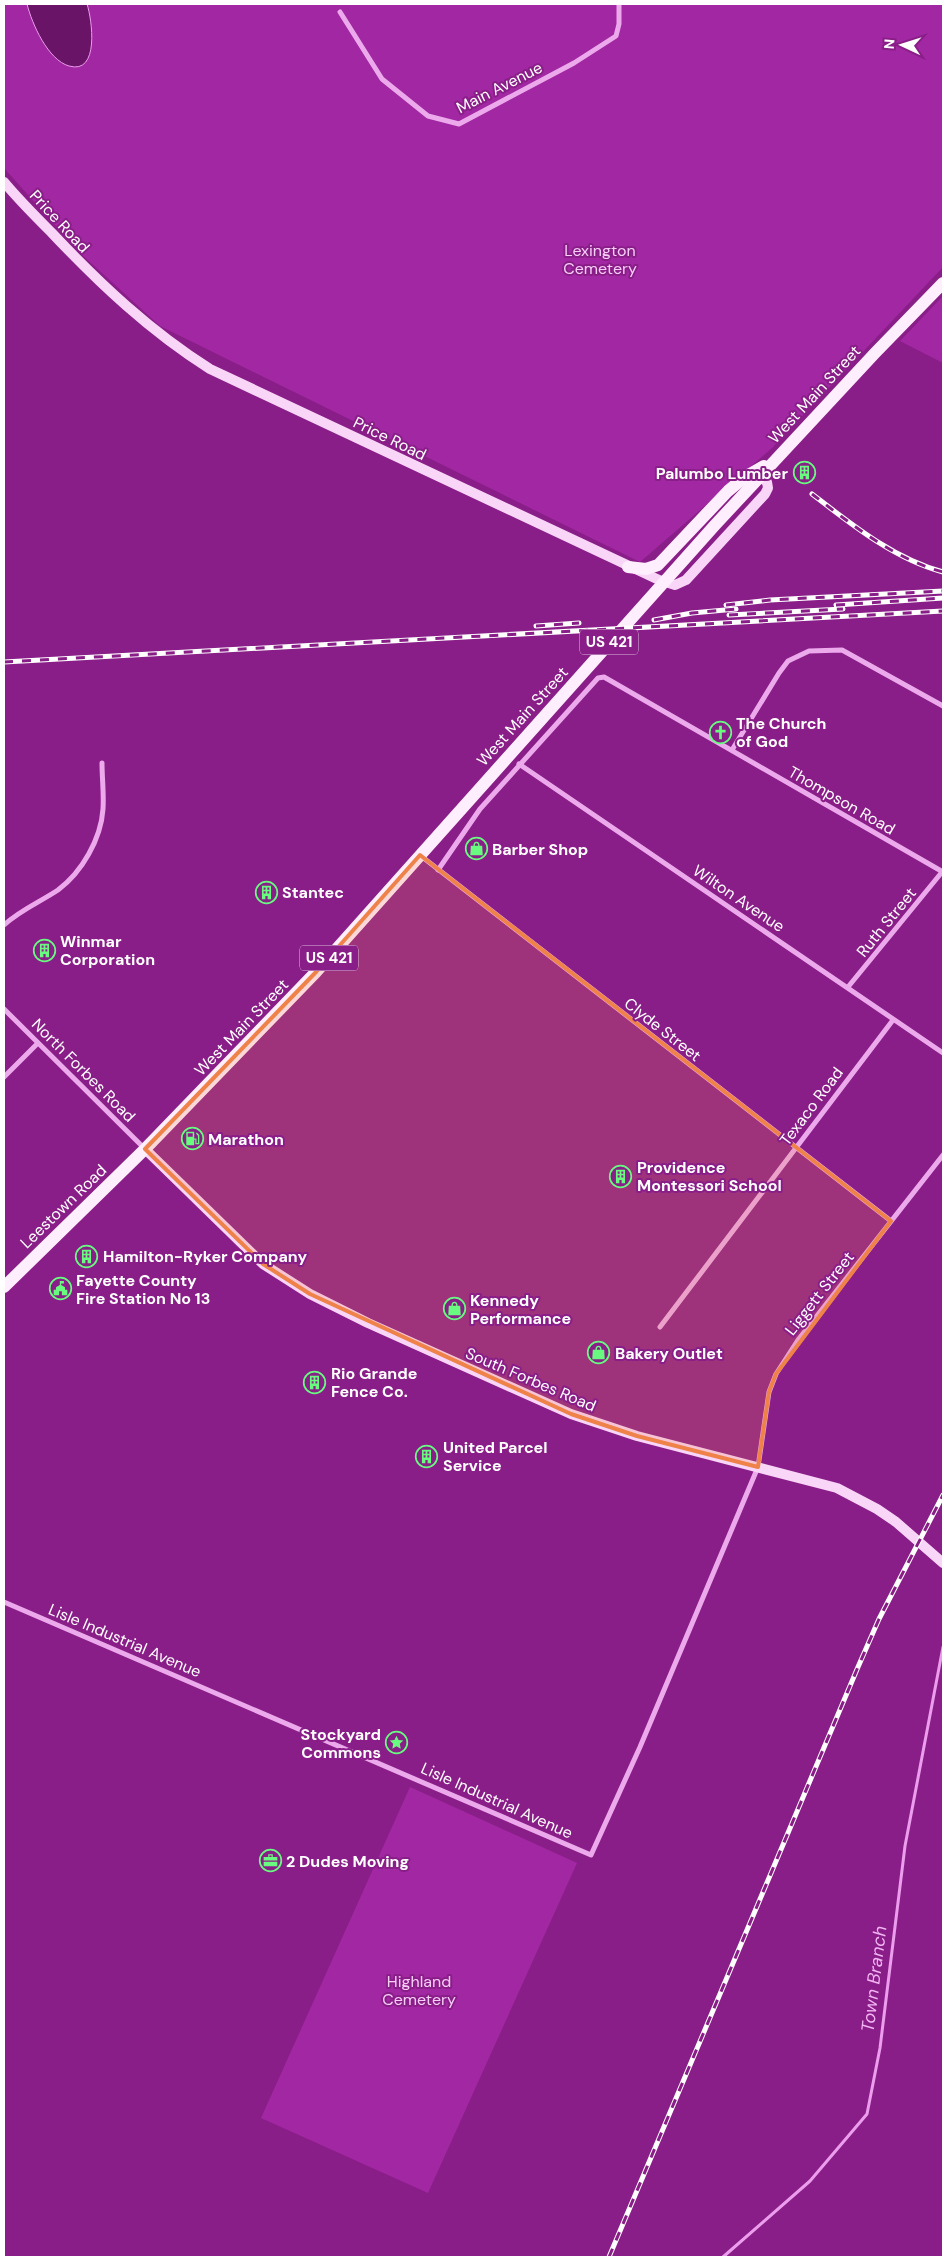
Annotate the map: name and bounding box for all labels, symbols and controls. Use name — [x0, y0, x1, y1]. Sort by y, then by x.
north arrow — [877, 20, 927, 70]
text: N — [880, 38, 898, 50]
street label: Main Avenue — [453, 57, 546, 118]
street label: Price Road — [25, 185, 94, 257]
park label: Lexington Cemetery — [563, 240, 637, 279]
street label: West Main Street — [763, 341, 865, 448]
street label: Price Road — [350, 412, 430, 465]
building icon: Palumbo Lumber — [792, 461, 816, 485]
place label: Palumbo Lumber — [656, 463, 788, 484]
road number: US 421 — [580, 630, 638, 654]
street label: West Main Street — [472, 662, 573, 770]
place label: The Church of God — [736, 713, 826, 752]
church icon: The Church of God — [708, 720, 732, 744]
street label: Thompson Road — [784, 761, 899, 840]
shop icon: Barber Shop — [464, 837, 488, 861]
place label: Barber Shop — [492, 839, 588, 860]
street label: Wilton Avenue — [689, 860, 789, 937]
building icon: Stantec — [254, 880, 278, 904]
place label: Stantec — [282, 882, 344, 903]
street label: Ruth Street — [852, 883, 921, 961]
place label: Winmar Corporation — [60, 931, 155, 970]
building icon: Winmar Corporation — [32, 938, 56, 962]
road number: US 421 — [300, 946, 358, 970]
street label: West Main Street — [190, 974, 293, 1080]
street label: Clyde Street — [620, 993, 705, 1066]
street label: North Forbes Road — [27, 1014, 140, 1127]
street label: Texaco Road — [775, 1063, 848, 1150]
fuel station icon: Marathon — [180, 1127, 204, 1151]
place label: Marathon — [208, 1129, 284, 1150]
place label: Providence Montessori School — [637, 1157, 782, 1196]
street label: Leestown Road — [16, 1160, 111, 1253]
building icon: Providence Montessori School — [609, 1164, 633, 1188]
building icon: Hamilton-Ryker Company — [75, 1244, 99, 1268]
place label: Hamilton-Ryker Company — [103, 1246, 307, 1267]
street label: Liggett Street — [780, 1247, 859, 1339]
place label: Fayette County Fire Station No 13 — [76, 1270, 210, 1309]
public building icon: Fayette County Fire Station No 13 — [48, 1277, 72, 1301]
place label: Kennedy Performance — [470, 1290, 571, 1329]
shop icon: Kennedy Performance — [442, 1297, 466, 1321]
shop icon: Bakery Outlet — [587, 1341, 611, 1365]
street label: South Forbes Road — [462, 1342, 599, 1416]
place label: Bakery Outlet — [615, 1343, 723, 1364]
place label: Rio Grande Fence Co. — [331, 1363, 417, 1402]
building icon: Rio Grande Fence Co. — [303, 1370, 327, 1394]
place label: United Parcel Service — [443, 1437, 548, 1476]
building icon: United Parcel Service — [415, 1444, 439, 1468]
street label: Lisle Industrial Avenue — [45, 1599, 204, 1682]
place label: Stockyard Commons — [301, 1724, 381, 1763]
place icon: Stockyard Commons — [385, 1731, 409, 1755]
street label: Lisle Industrial Avenue — [418, 1758, 576, 1843]
office icon: 2 Dudes Moving — [258, 1849, 282, 1873]
place label: 2 Dudes Moving — [286, 1851, 409, 1872]
water label: Town Branch — [856, 1925, 892, 2033]
park label: Highland Cemetery — [382, 1971, 456, 2010]

